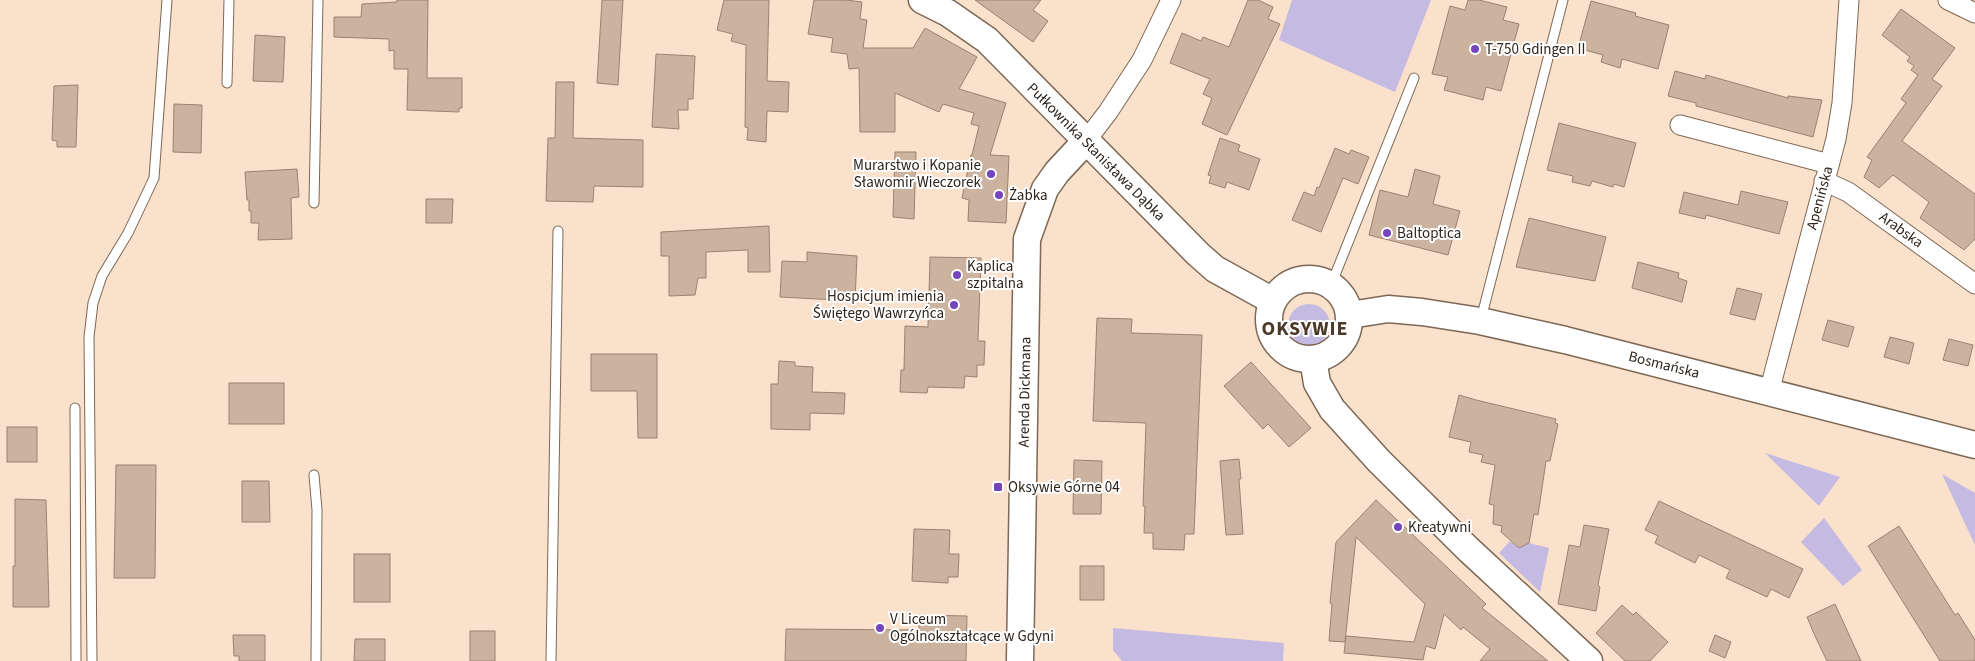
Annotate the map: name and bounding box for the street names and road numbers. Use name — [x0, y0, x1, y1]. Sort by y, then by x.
street label: Pułkownika Stanisława Dąbka — [1022, 78, 1170, 226]
street label: Apenińska — [1801, 164, 1839, 232]
street label: Arabska — [1875, 207, 1927, 253]
street label: Arenda Dickmana — [1014, 336, 1036, 448]
street label: Bosmańska — [1626, 346, 1702, 384]

